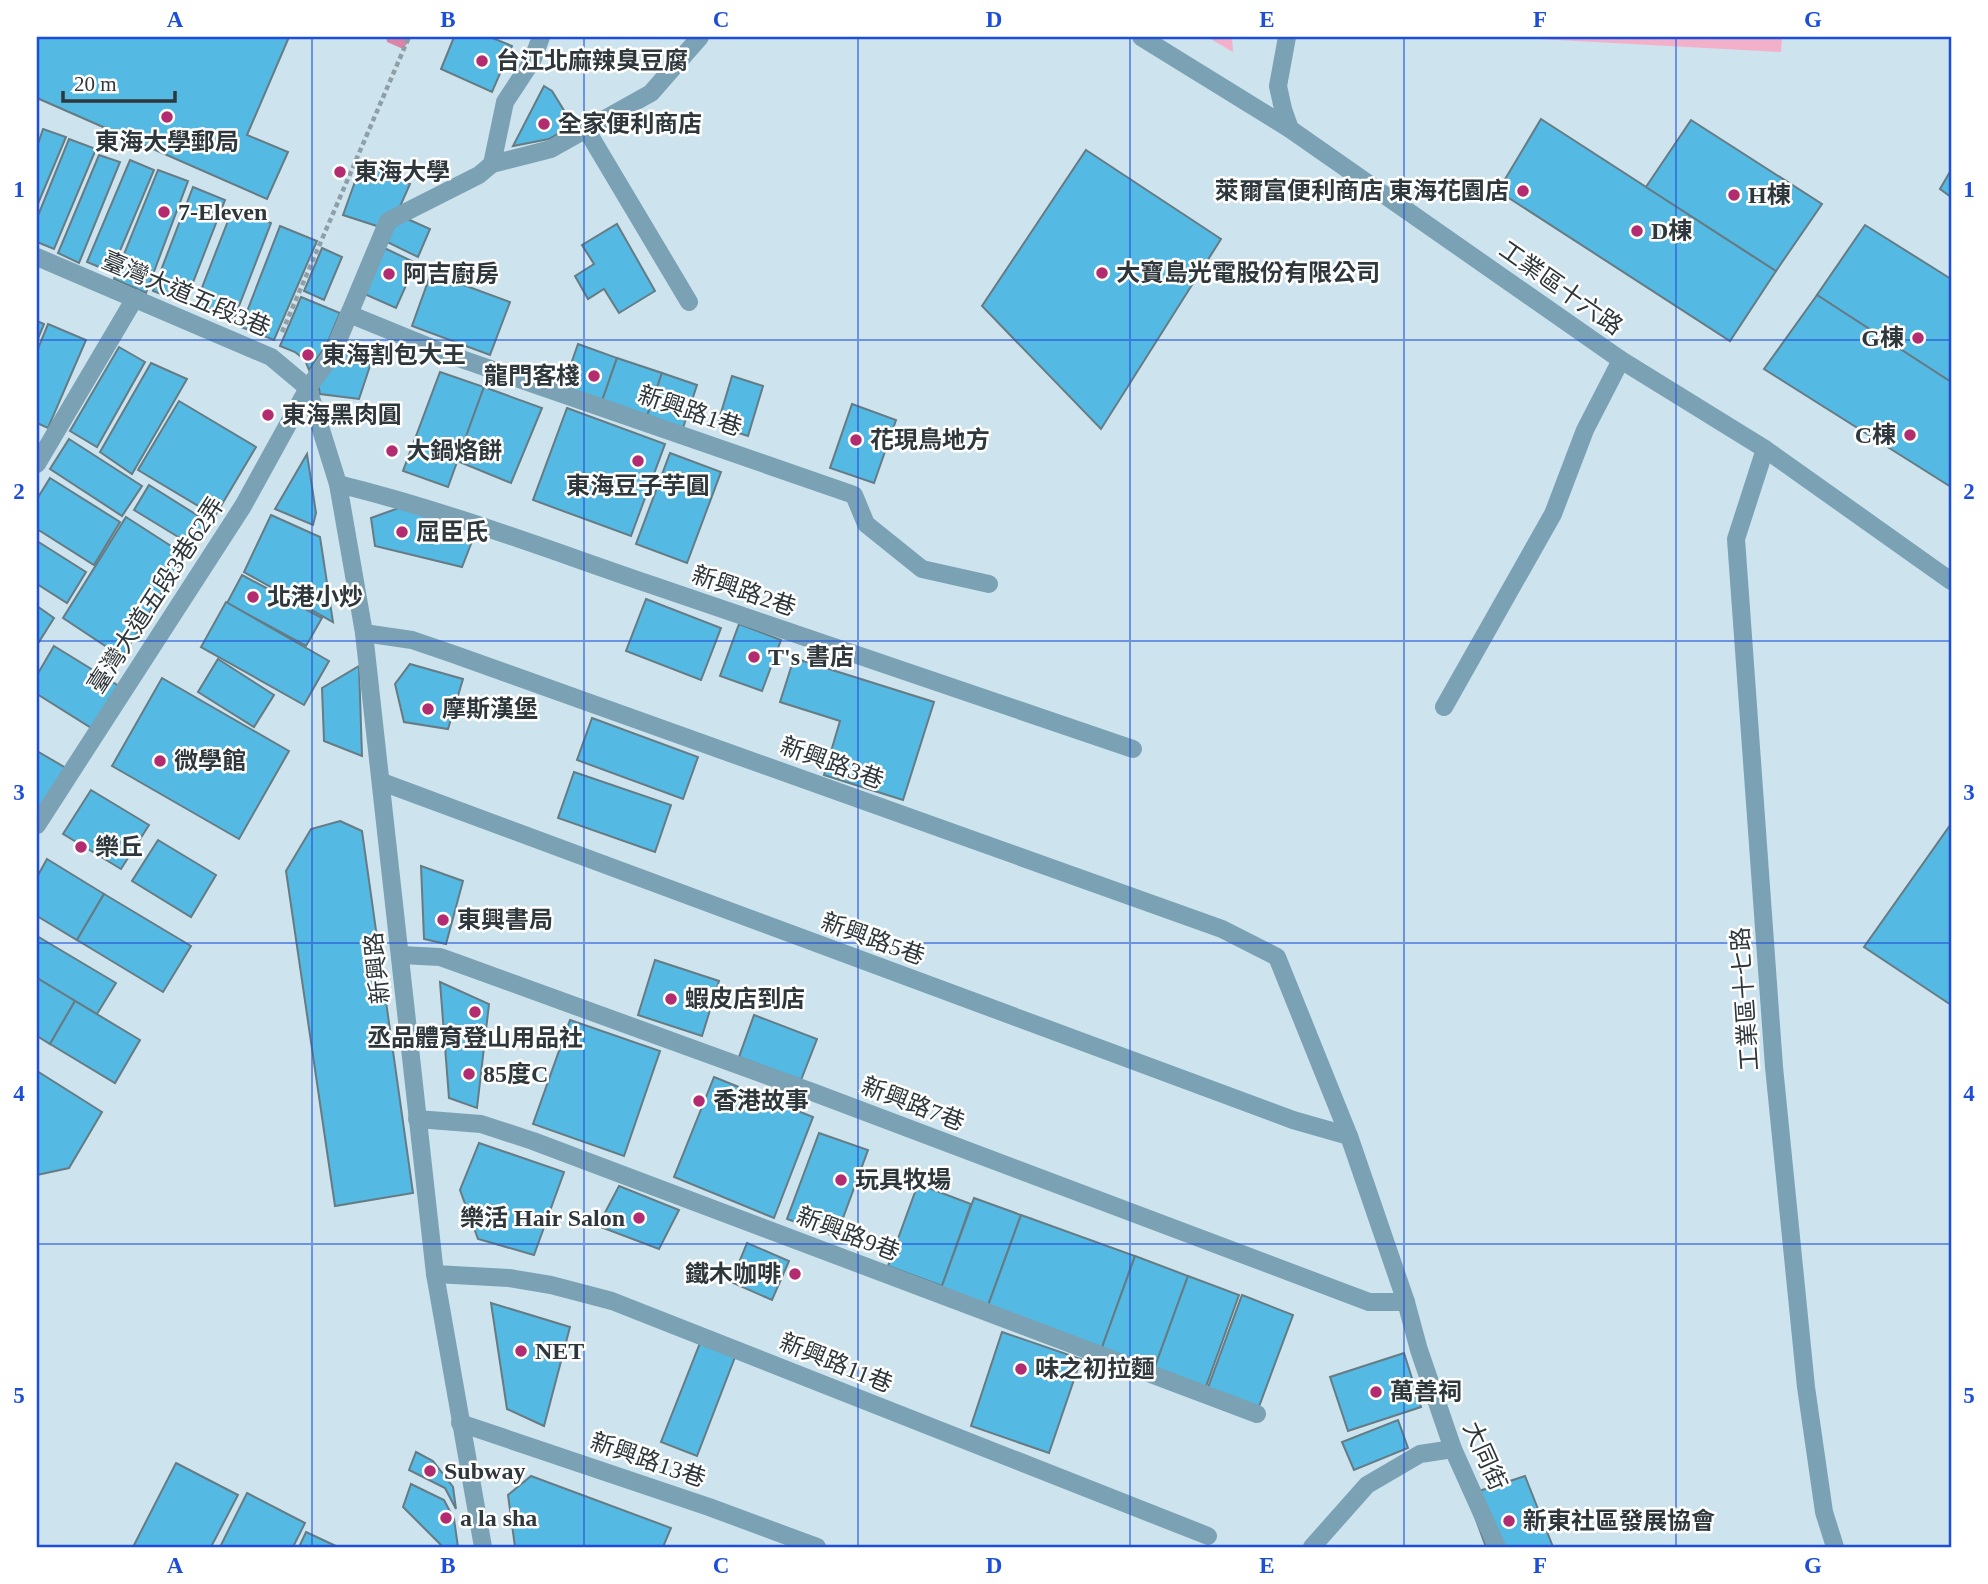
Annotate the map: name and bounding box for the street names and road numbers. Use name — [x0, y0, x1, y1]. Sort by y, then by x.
street label: 工業區十六路 — [1495, 236, 1627, 340]
street label: 臺灣大道五段3巷 — [98, 247, 274, 341]
street label: 新興路1巷 — [635, 381, 745, 441]
street label: 臺灣大道五段3巷62弄 — [83, 492, 229, 698]
street label: 新興路2巷 — [689, 561, 799, 621]
street label: 新興路3巷 — [777, 732, 887, 794]
street label: 新興路5巷 — [818, 908, 928, 970]
street label: 工業區十七路 — [1727, 926, 1763, 1072]
street label: 新興路 — [360, 931, 394, 1005]
street label: 新興路7巷 — [858, 1073, 968, 1135]
street label: 新興路9巷 — [793, 1203, 903, 1265]
street label: 新興路11巷 — [776, 1329, 896, 1397]
street label: 大同街 — [1458, 1418, 1512, 1494]
street label: 新興路13巷 — [587, 1428, 709, 1492]

